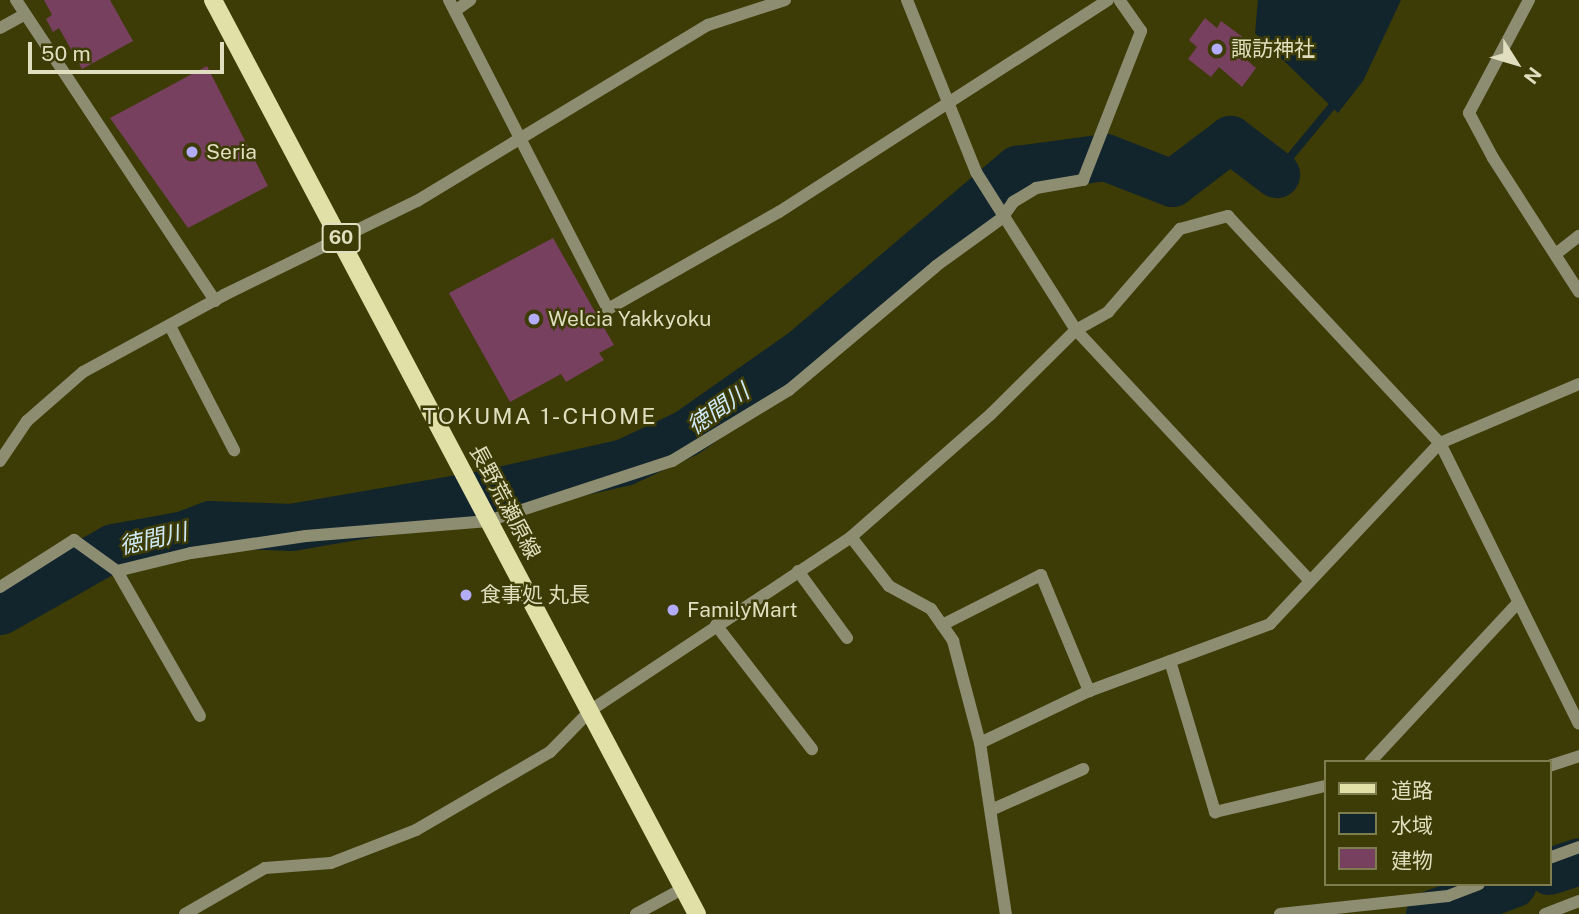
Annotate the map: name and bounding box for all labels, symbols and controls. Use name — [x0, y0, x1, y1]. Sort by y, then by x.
scale bar — [32, 28, 228, 72]
north arrow — [1481, 28, 1551, 98]
place label: 諏訪神社 — [1231, 36, 1315, 62]
text: 50 m — [41, 41, 91, 66]
marker: 諏訪神社 — [1209, 41, 1225, 57]
text: N — [1520, 63, 1546, 88]
place label: Seria — [206, 139, 257, 165]
marker: Seria — [184, 144, 200, 160]
road number: 60 — [320, 222, 362, 254]
place label: Welcia Yakkyoku — [548, 306, 711, 332]
marker: Welcia Yakkyoku — [526, 311, 542, 327]
water label: 徳間川 — [682, 378, 754, 440]
district label: TOKUMA 1-CHOME — [424, 402, 656, 430]
street label: 長野荒瀬原線 — [464, 440, 546, 564]
water label: 徳間川 — [116, 518, 190, 560]
place label: 食事処 丸長 — [480, 582, 590, 608]
marker: 食事処 丸長 — [458, 587, 474, 603]
place label: FamilyMart — [687, 597, 798, 623]
marker: FamilyMart — [665, 602, 681, 618]
legend — [1324, 760, 1551, 886]
text: 道路 — [1391, 778, 1433, 803]
text: 水域 — [1391, 813, 1433, 838]
text: 建物 — [1391, 848, 1433, 873]

